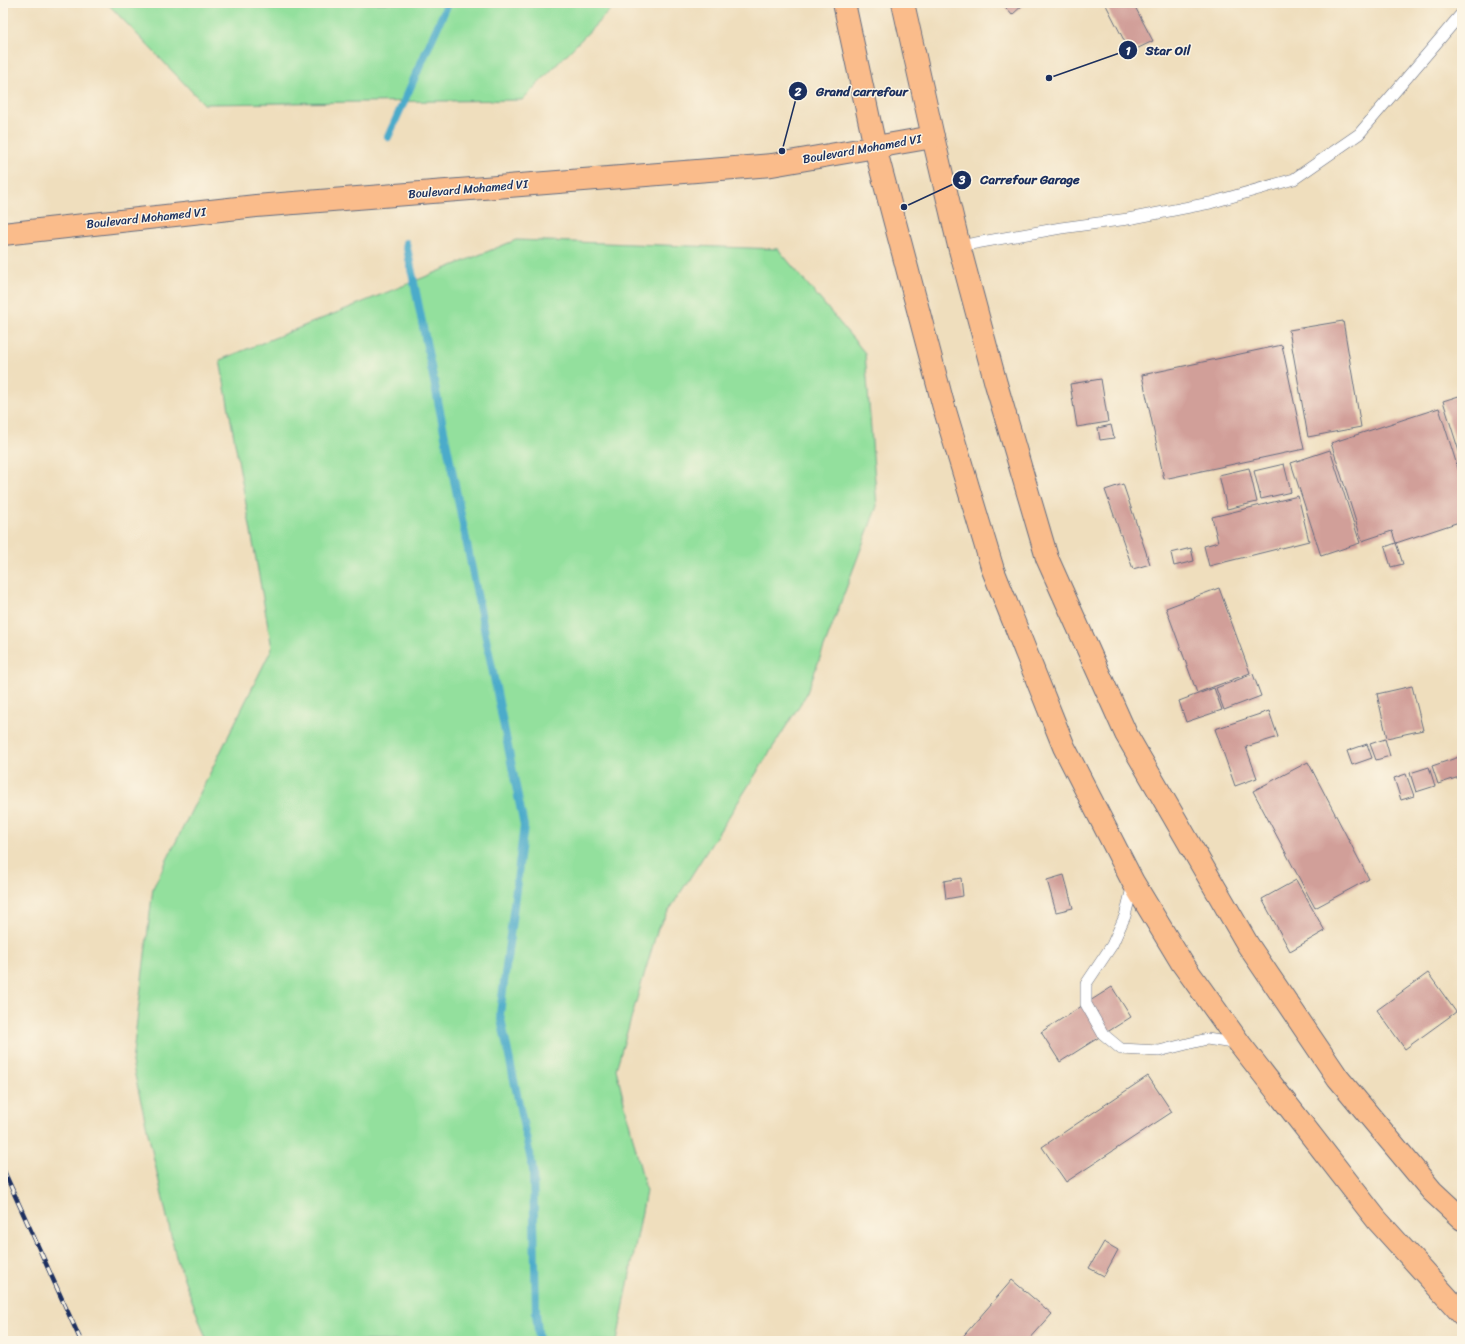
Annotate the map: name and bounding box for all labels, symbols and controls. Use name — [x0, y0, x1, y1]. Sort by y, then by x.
callout: Star Oil — [1118, 38, 1199, 63]
text: Star Oil — [1145, 39, 1192, 62]
text: 1 — [1125, 40, 1131, 62]
callout: Grand carrefour — [788, 79, 916, 104]
text: Grand carrefour — [815, 80, 910, 103]
text: 2 — [794, 81, 802, 103]
street label: Boulevard Mohamed VI — [801, 128, 924, 170]
callout: Carrefour Garage — [952, 167, 1087, 192]
text: Carrefour Garage — [979, 168, 1080, 191]
text: 3 — [958, 169, 966, 191]
street label: Boulevard Mohamed VI — [407, 173, 530, 205]
street label: Boulevard Mohamed VI — [85, 201, 208, 235]

